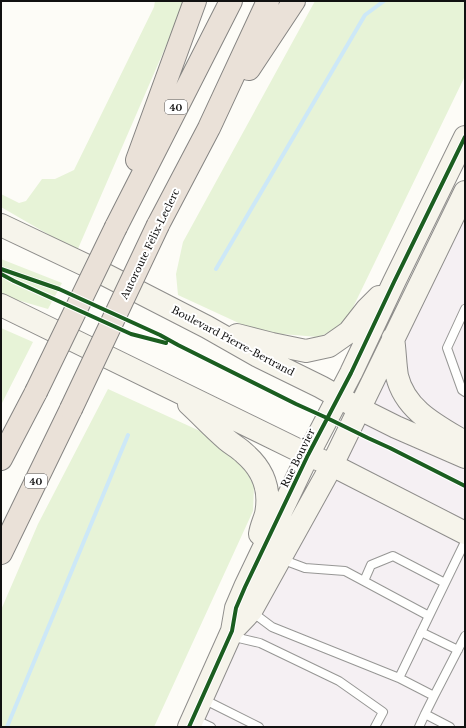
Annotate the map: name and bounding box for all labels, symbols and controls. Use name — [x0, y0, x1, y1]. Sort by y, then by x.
road number: 40 — [165, 100, 187, 114]
street label: Autoroute Félix-Leclerc — [117, 186, 183, 302]
street label: Boulevard Pierre-Bertrand — [169, 303, 297, 379]
street label: Rue Bouvier — [278, 426, 318, 490]
road number: 40 — [25, 474, 47, 488]

